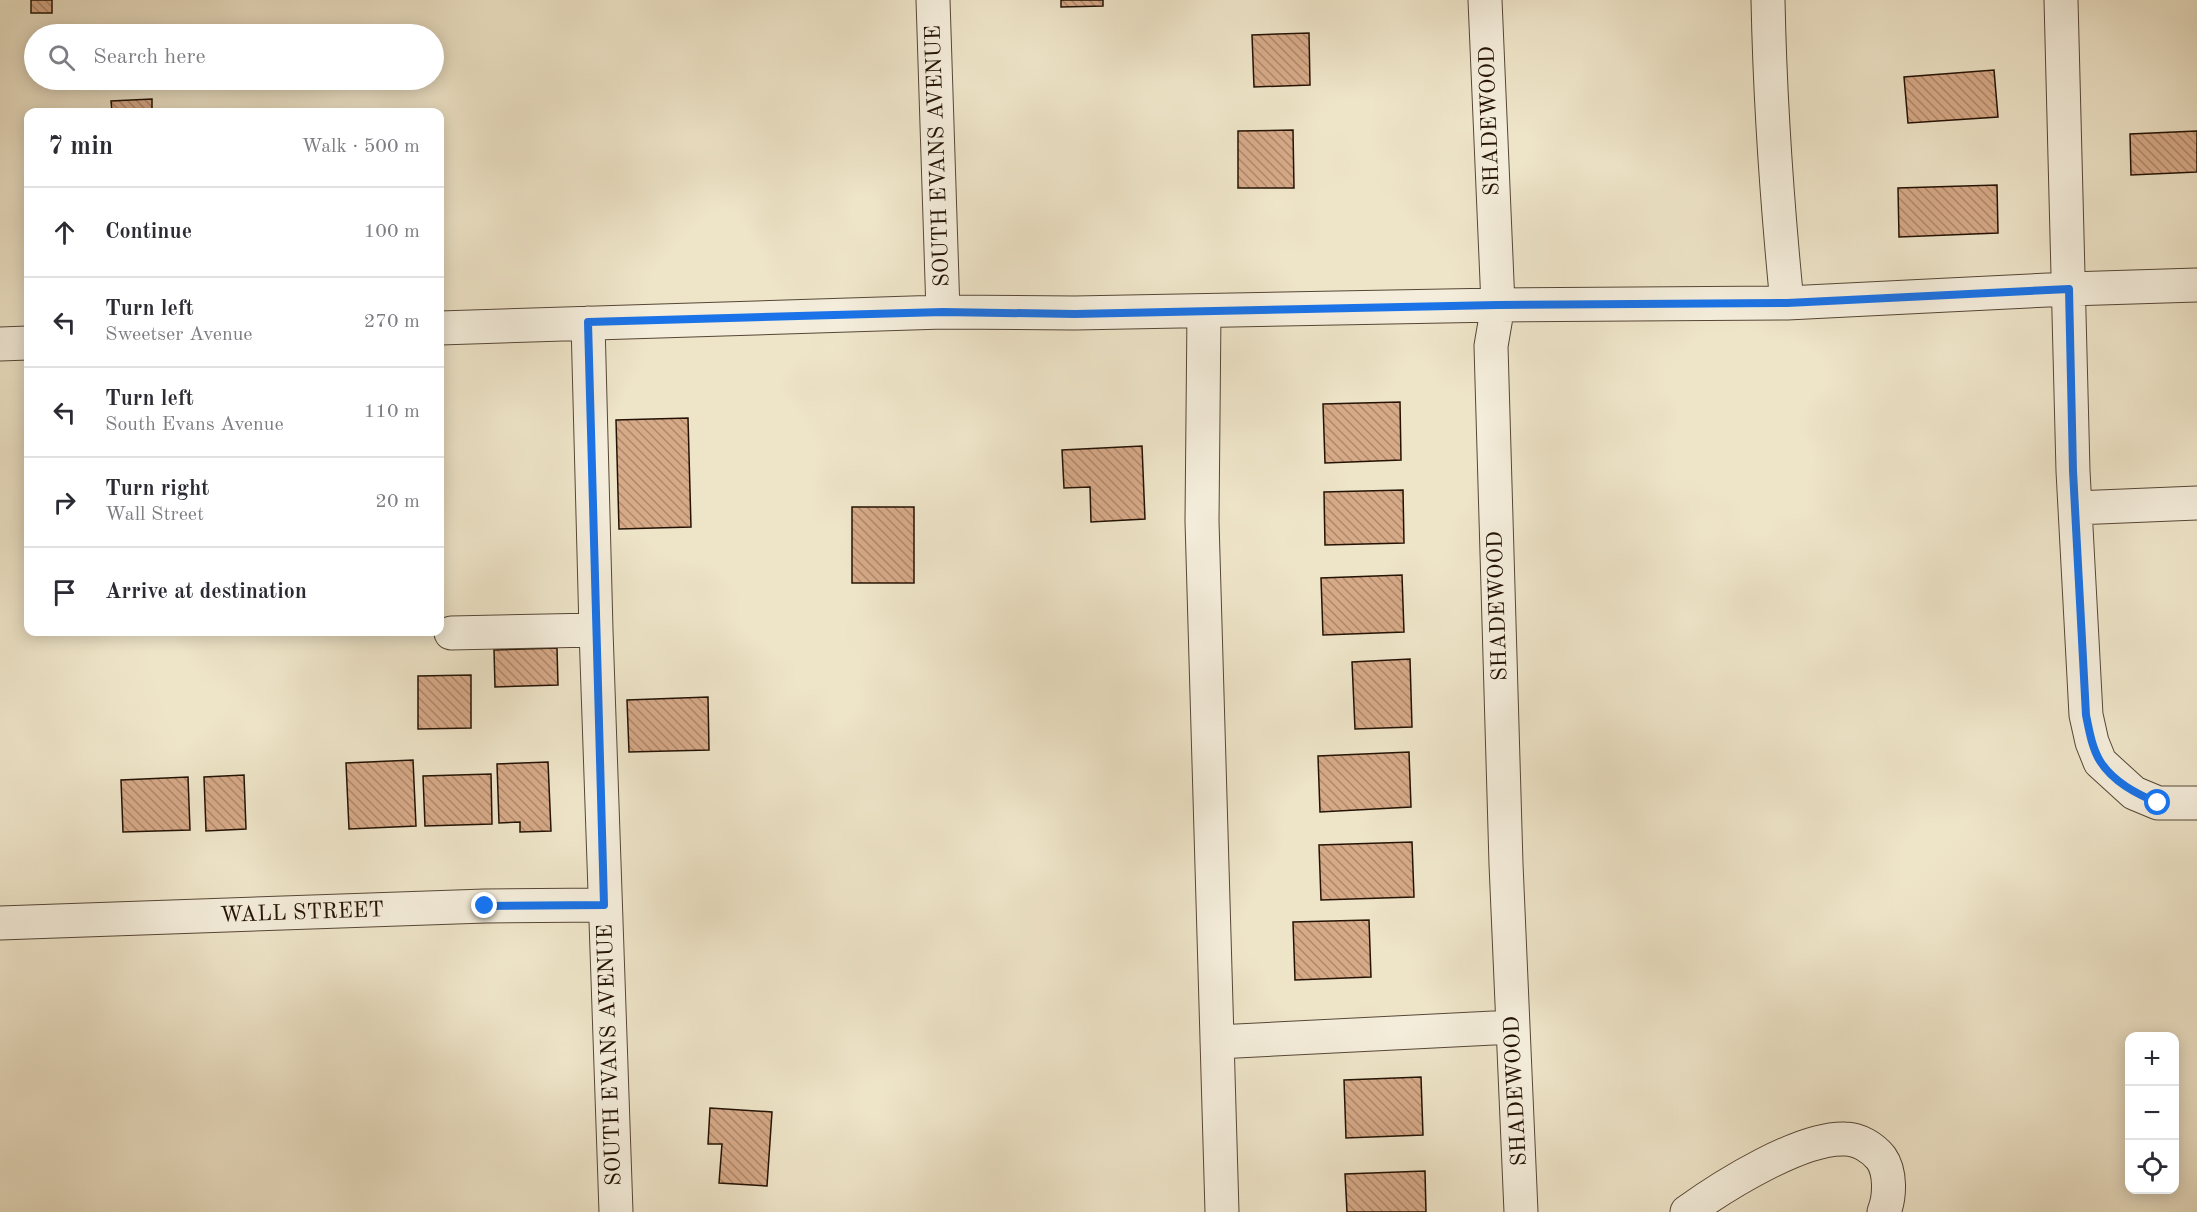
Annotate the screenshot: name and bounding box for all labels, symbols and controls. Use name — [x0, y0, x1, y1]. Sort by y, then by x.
search box — [24, 24, 444, 90]
street label: SOUTH EVANS AVENUE — [922, 25, 954, 287]
icon: search — [45, 41, 78, 74]
text: Search here — [93, 46, 206, 68]
street label: SHADEWOOD — [1476, 46, 1504, 196]
text: 7 min — [48, 134, 113, 160]
text: Walk · 500 m — [301, 137, 420, 157]
icon: ahead — [48, 216, 81, 249]
text: Continue — [105, 221, 192, 243]
text: 100 m — [364, 222, 420, 242]
text: Turn left — [105, 298, 194, 320]
icon: left — [48, 306, 81, 339]
text: 270 m — [364, 312, 420, 332]
text: Sweetser Avenue — [105, 325, 253, 345]
text: Turn left — [105, 388, 194, 410]
icon: left — [48, 396, 81, 429]
text: 110 m — [364, 402, 420, 422]
text: South Evans Avenue — [105, 415, 284, 435]
text: Turn right — [105, 478, 209, 500]
icon: right — [48, 486, 81, 519]
text: 20 m — [375, 492, 420, 512]
text: Wall Street — [105, 505, 204, 525]
street label: SHADEWOOD — [1484, 531, 1512, 681]
icon: arrive — [48, 576, 81, 609]
text: Arrive at destination — [105, 581, 307, 603]
route start — [2144, 789, 2170, 815]
route end — [471, 892, 497, 918]
street label: WALL STREET — [220, 899, 384, 927]
street label: SOUTH EVANS AVENUE — [594, 924, 626, 1186]
street label: SHADEWOOD — [1501, 1015, 1531, 1167]
map controls — [2125, 1032, 2179, 1194]
button: + — [2125, 1032, 2179, 1086]
button: − — [2125, 1086, 2179, 1140]
button: locate — [2125, 1140, 2179, 1194]

